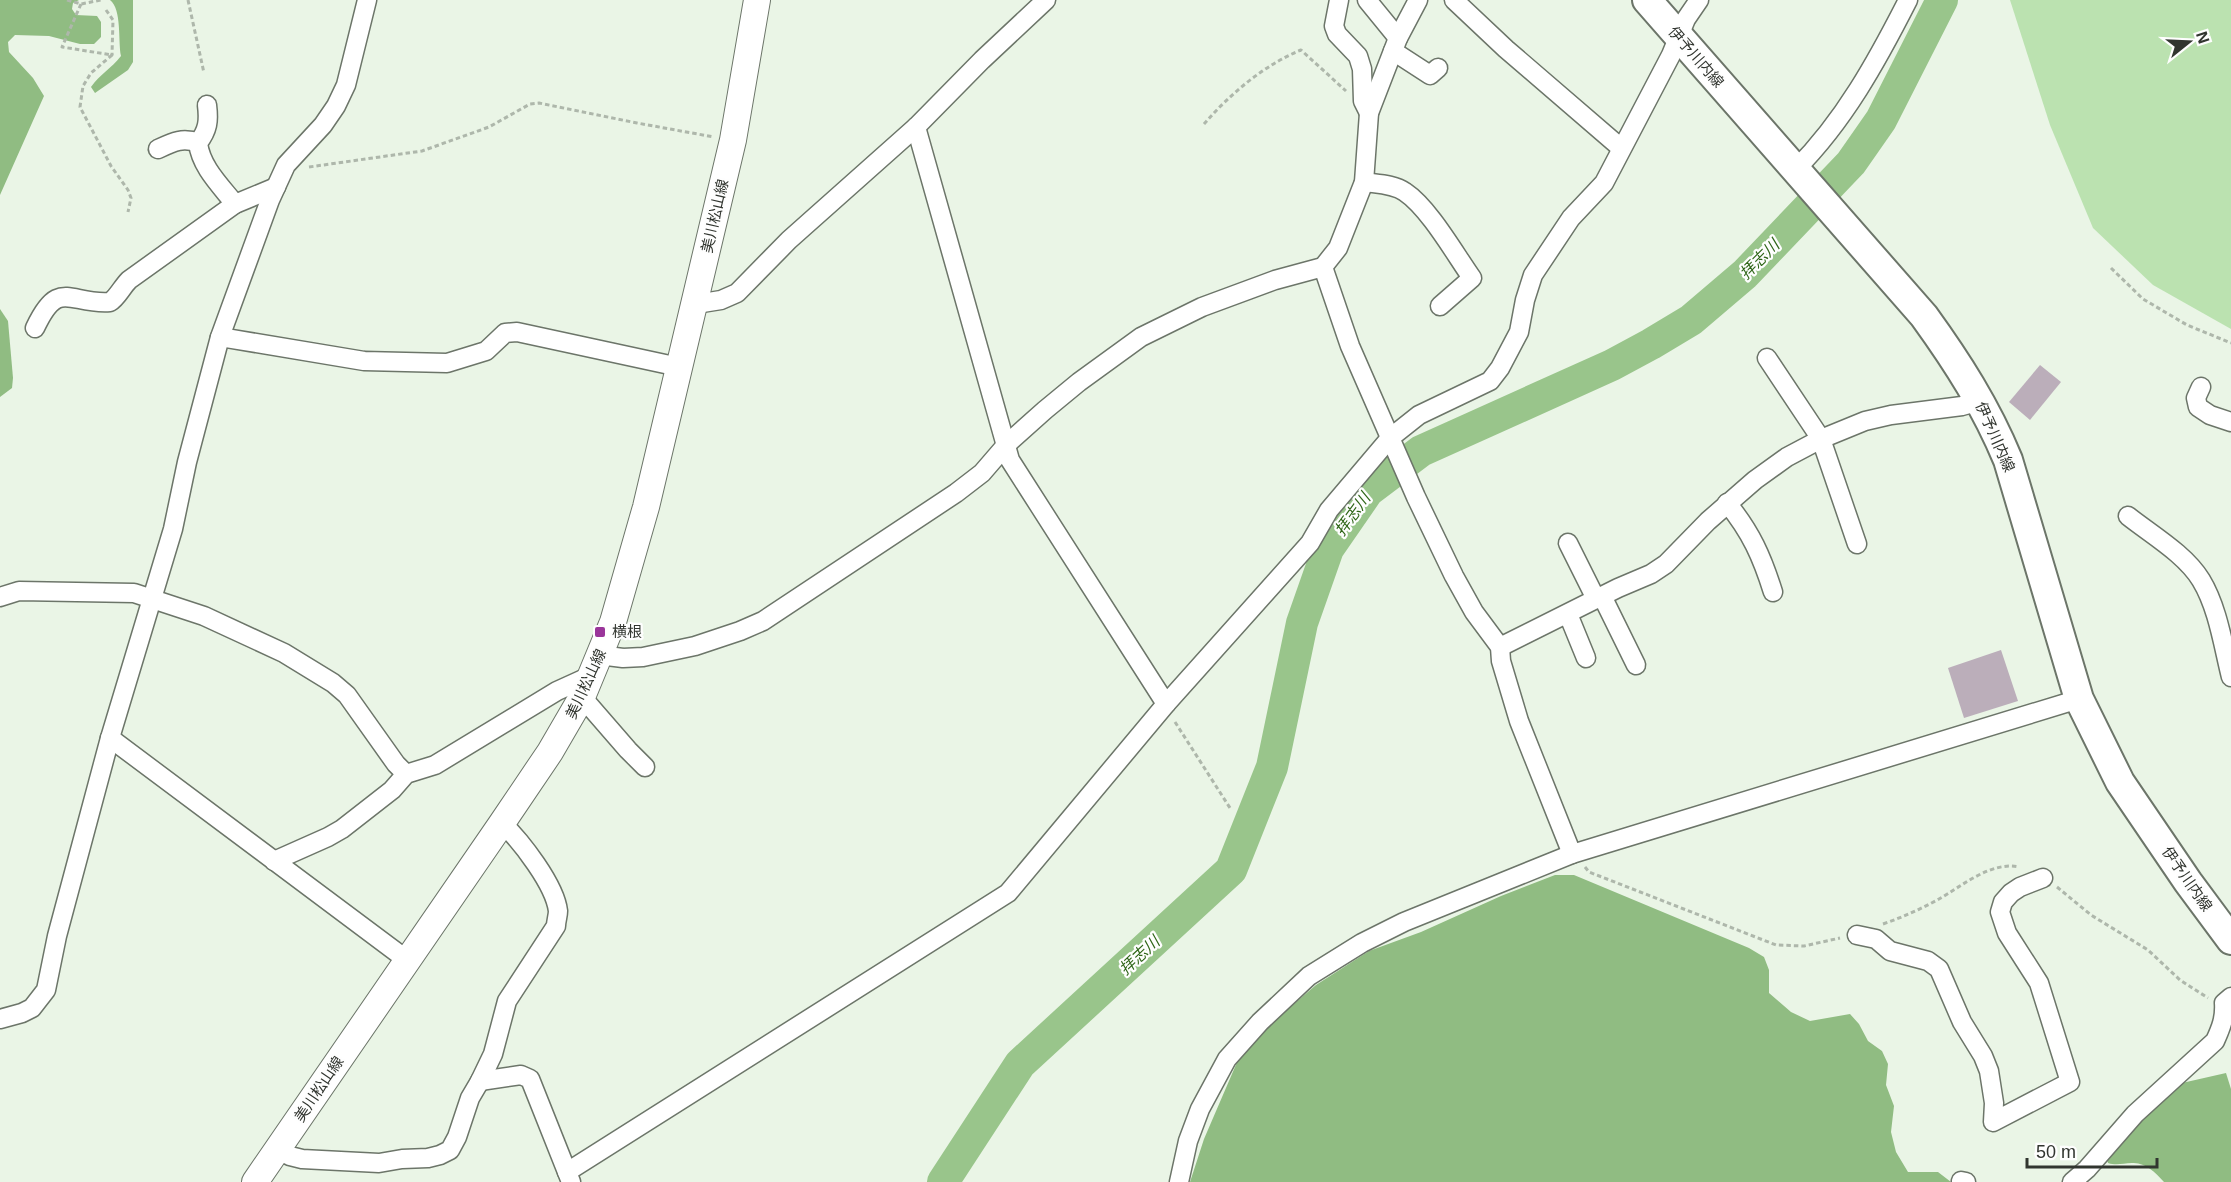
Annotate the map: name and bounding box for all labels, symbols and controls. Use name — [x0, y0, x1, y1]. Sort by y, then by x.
north arrow — [2159, 12, 2219, 72]
street label: 伊予川内線 — [1665, 23, 1727, 91]
text: N — [2193, 29, 2213, 46]
street label: 美川松山線 — [698, 177, 731, 254]
water label: 拝志川 — [1736, 235, 1784, 282]
street label: 伊予川内線 — [1972, 399, 2018, 475]
water label: 拝志川 — [1331, 488, 1375, 539]
place label: 横根 — [612, 623, 642, 640]
marker: 横根 — [593, 625, 607, 639]
street label: 美川松山線 — [562, 646, 609, 721]
street label: 伊予川内線 — [2159, 843, 2216, 914]
water label: 拝志川 — [1116, 931, 1164, 978]
street label: 美川松山線 — [291, 1053, 347, 1125]
scale bar — [2027, 1131, 2158, 1169]
text: 50 m — [2036, 1142, 2076, 1162]

